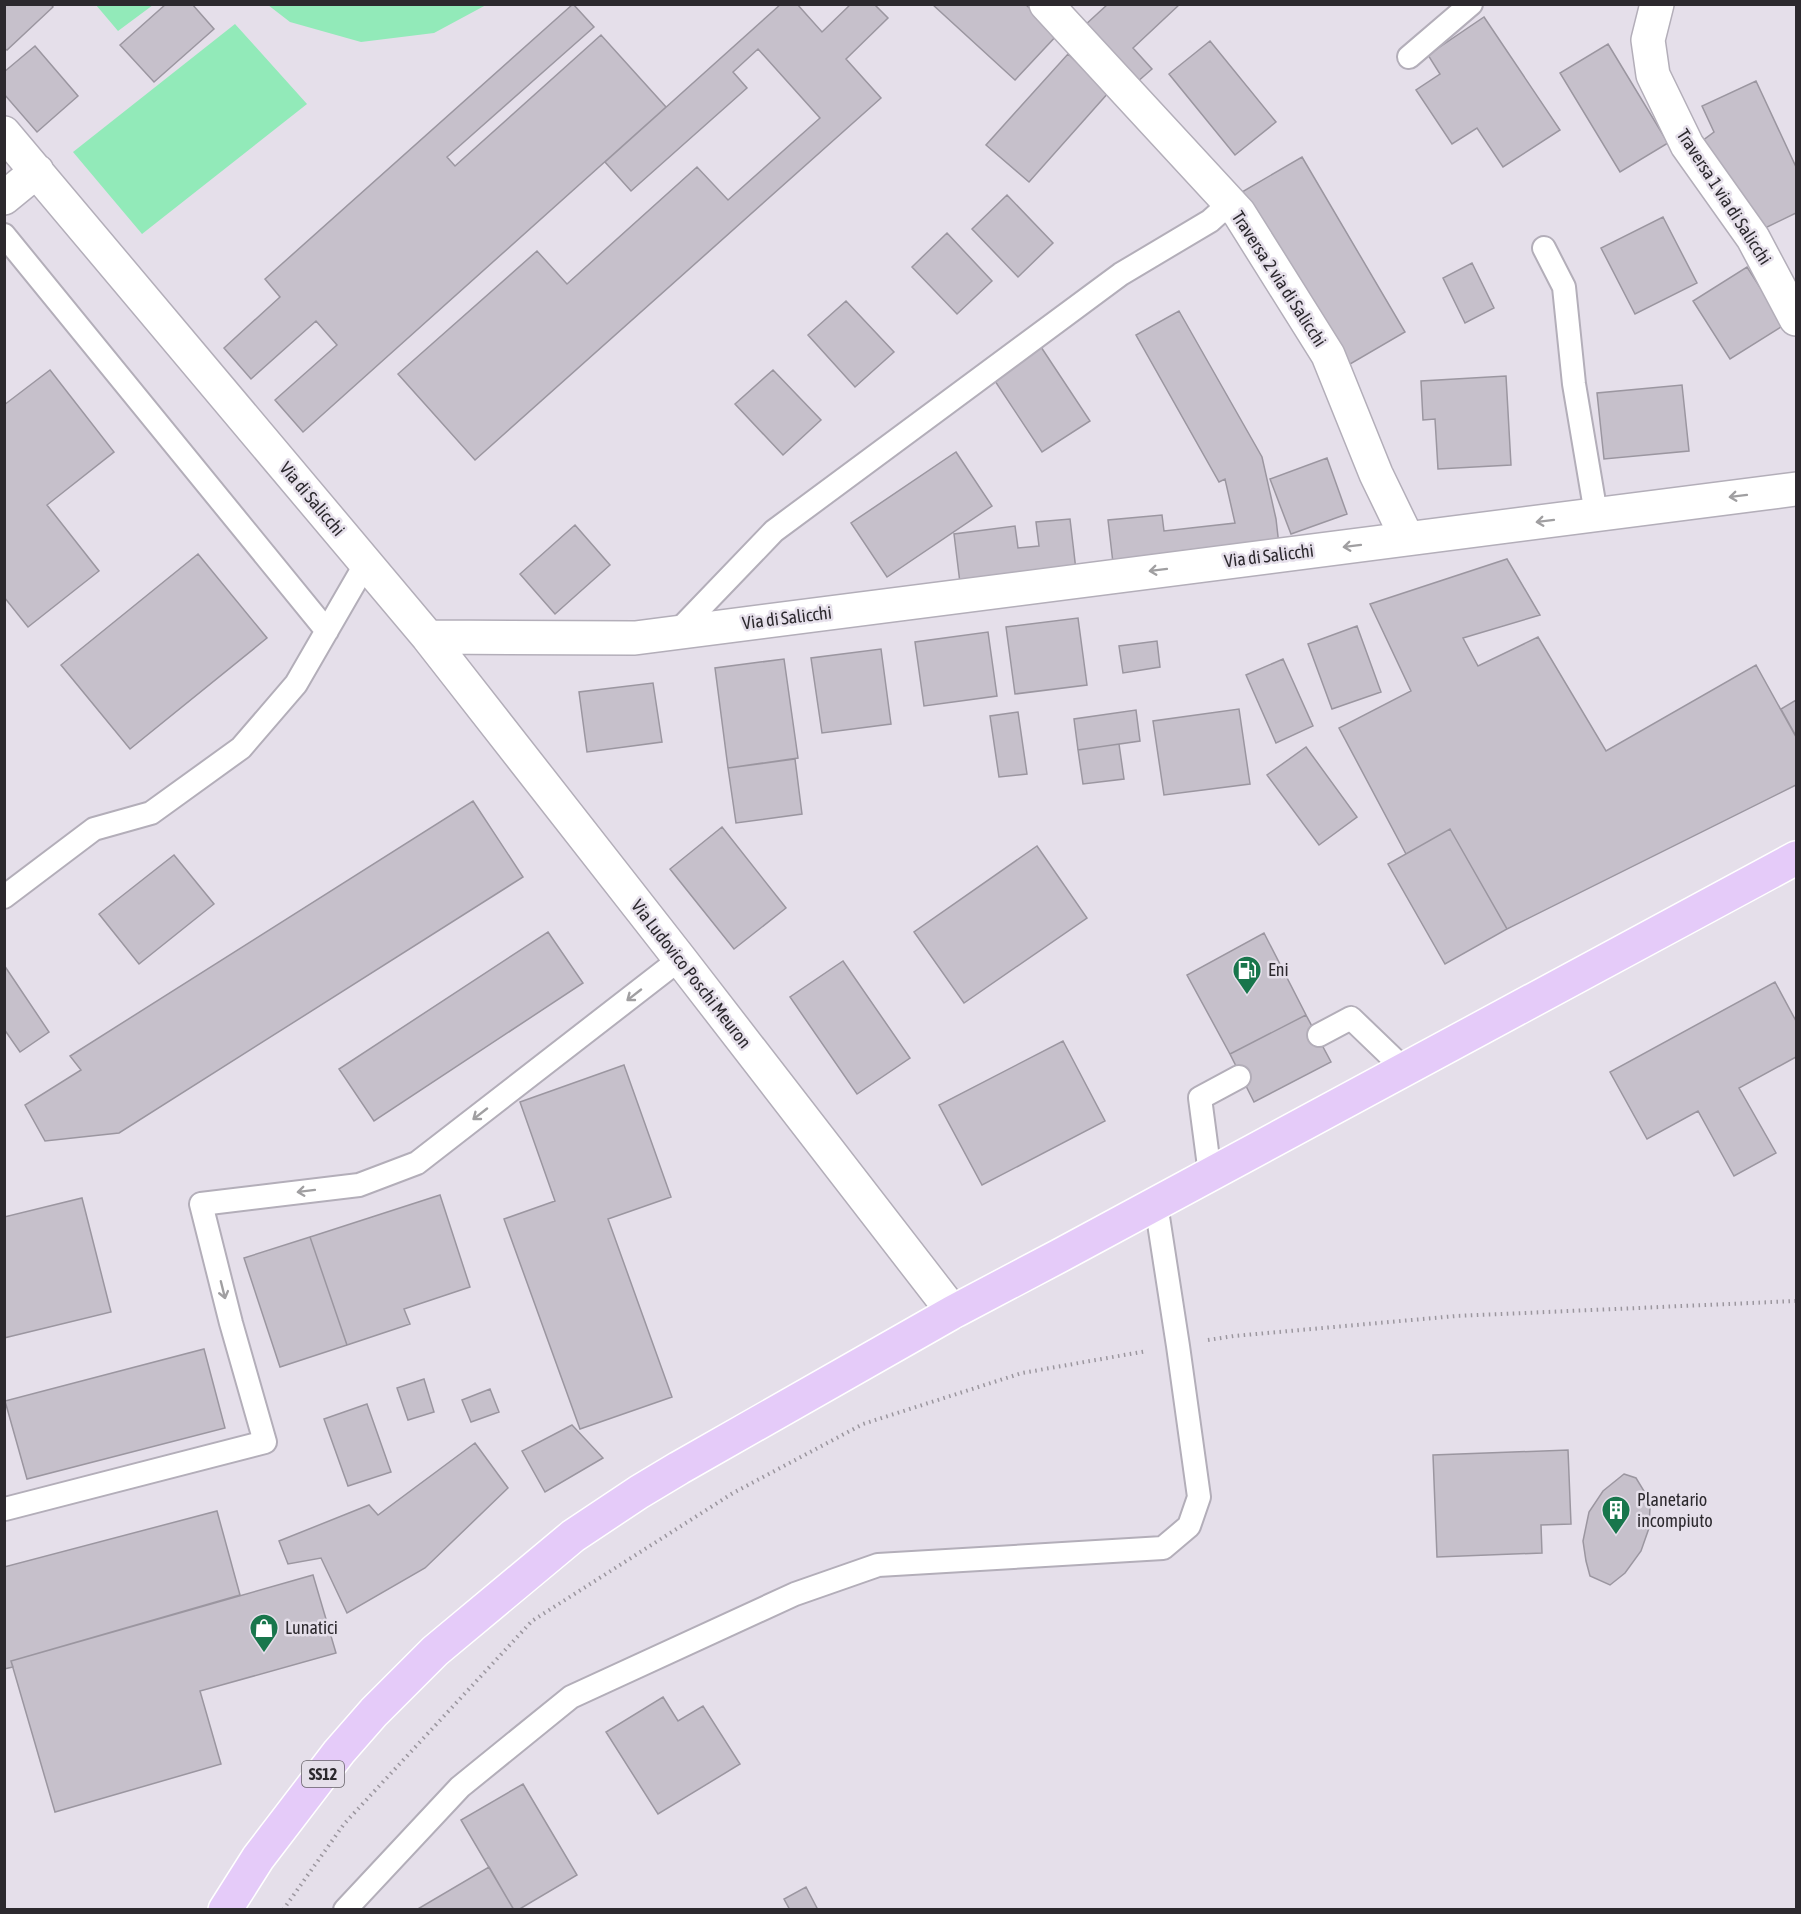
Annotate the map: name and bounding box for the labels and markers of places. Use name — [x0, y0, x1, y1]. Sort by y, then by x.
fuel station icon: Eni — [1231, 954, 1263, 996]
place label: Eni — [1268, 959, 1289, 980]
place label: Planetario incompiuto — [1637, 1489, 1713, 1531]
building icon: Planetario incompiuto — [1600, 1494, 1632, 1536]
shop icon: Lunatici — [248, 1612, 280, 1654]
place label: Lunatici — [285, 1617, 338, 1638]

